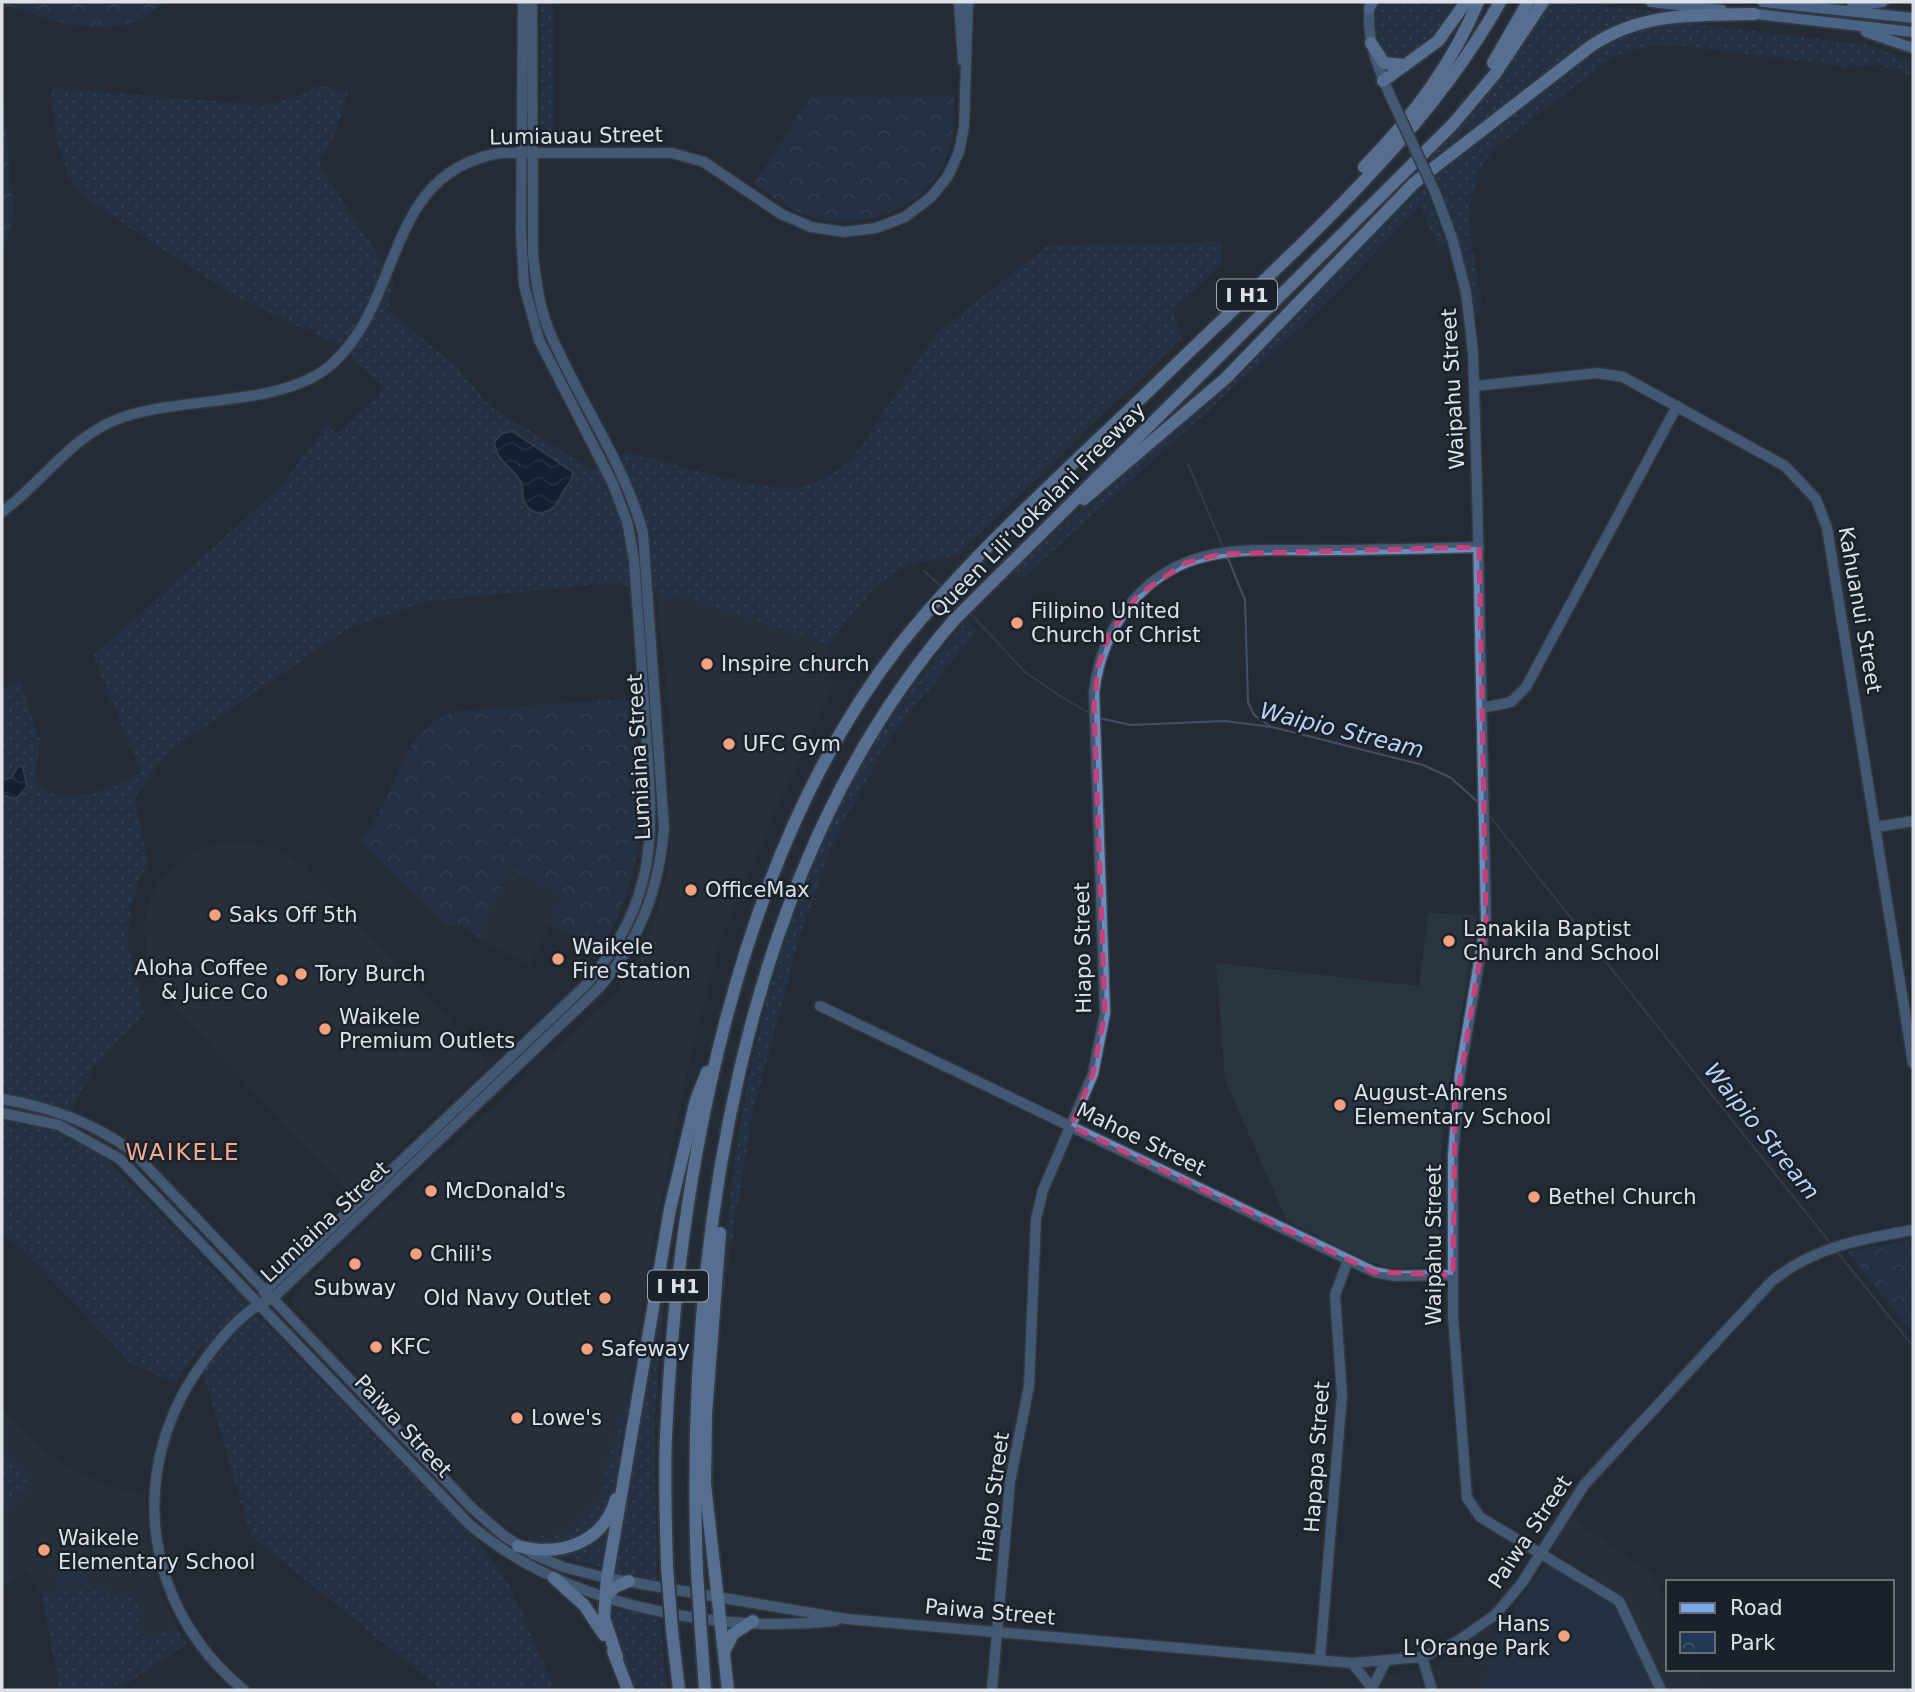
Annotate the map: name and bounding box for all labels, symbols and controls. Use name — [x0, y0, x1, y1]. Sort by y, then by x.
street label: Lumiauau Street — [489, 122, 663, 150]
road number: I H1 — [1217, 280, 1277, 310]
street label: Waipahu Street — [1437, 308, 1469, 470]
street label: Queen Liliʻuokalani Freeway — [926, 398, 1150, 622]
street label: Kahuanui Street — [1834, 525, 1886, 695]
place label: Filipino United Church of Christ — [1031, 599, 1201, 647]
marker: Filipino United Church of Christ — [1009, 615, 1025, 631]
place label: Inspire church — [721, 652, 870, 676]
marker: Inspire church — [699, 656, 715, 672]
street label: Lumiaina Street — [623, 673, 655, 841]
water label: Waipio Stream — [1257, 697, 1427, 763]
place label: UFC Gym — [743, 732, 841, 756]
marker: UFC Gym — [721, 736, 737, 752]
place label: OfficeMax — [705, 878, 810, 902]
marker: OfficeMax — [683, 882, 699, 898]
street label: Hiapo Street — [1070, 882, 1096, 1014]
place label: Saks Off 5th — [229, 903, 358, 927]
marker: Saks Off 5th — [207, 907, 223, 923]
place label: Lanakila Baptist Church and School — [1463, 917, 1660, 965]
marker: Lanakila Baptist Church and School — [1441, 933, 1457, 949]
place label: Waikele Fire Station — [572, 935, 691, 983]
marker: Waikele Fire Station — [550, 951, 566, 967]
place label: Aloha Coffee & Juice Co — [134, 956, 268, 1004]
place label: Tory Burch — [314, 962, 426, 986]
marker: Tory Burch — [293, 966, 309, 982]
marker: Aloha Coffee & Juice Co — [274, 972, 290, 988]
place label: Waikele Premium Outlets — [339, 1005, 515, 1053]
marker: Waikele Premium Outlets — [317, 1021, 333, 1037]
water label: Waipio Stream — [1699, 1058, 1825, 1204]
place label: August-Ahrens Elementary School — [1354, 1081, 1551, 1129]
street label: Mahoe Street — [1073, 1097, 1209, 1181]
marker: August-Ahrens Elementary School — [1332, 1097, 1348, 1113]
district label: WAIKELE — [126, 1139, 240, 1165]
street label: Lumiaina Street — [256, 1157, 394, 1287]
street label: Waipahu Street — [1422, 1164, 1446, 1326]
place label: McDonald's — [445, 1179, 566, 1203]
marker: McDonald's — [423, 1183, 439, 1199]
place label: Bethel Church — [1548, 1185, 1697, 1209]
marker: Bethel Church — [1526, 1189, 1542, 1205]
place label: Chili's — [430, 1242, 492, 1266]
marker: Chili's — [408, 1246, 424, 1262]
marker: Subway — [347, 1256, 363, 1272]
road number: I H1 — [648, 1270, 708, 1302]
place label: Subway — [314, 1276, 396, 1300]
place label: Old Navy Outlet — [423, 1286, 591, 1310]
marker: Old Navy Outlet — [597, 1290, 613, 1306]
place label: KFC — [390, 1335, 431, 1359]
place label: Safeway — [601, 1337, 690, 1361]
marker: KFC — [368, 1339, 384, 1355]
marker: Safeway — [579, 1341, 595, 1357]
street label: Paiwa Street — [350, 1370, 456, 1482]
street label: Hapapa Street — [1300, 1381, 1334, 1533]
place label: Lowe's — [531, 1406, 602, 1430]
marker: Lowe's — [509, 1410, 525, 1426]
street label: Hiapo Street — [972, 1430, 1014, 1564]
street label: Paiwa Street — [1483, 1471, 1577, 1593]
place label: Waikele Elementary School — [58, 1526, 255, 1574]
marker: Waikele Elementary School — [36, 1542, 52, 1558]
legend — [1666, 1580, 1894, 1671]
street label: Paiwa Street — [924, 1594, 1056, 1630]
text: Road — [1730, 1596, 1783, 1620]
place label: Hans L'Orange Park — [1403, 1612, 1551, 1660]
marker: Hans L'Orange Park — [1556, 1628, 1572, 1644]
text: Park — [1730, 1631, 1776, 1655]

